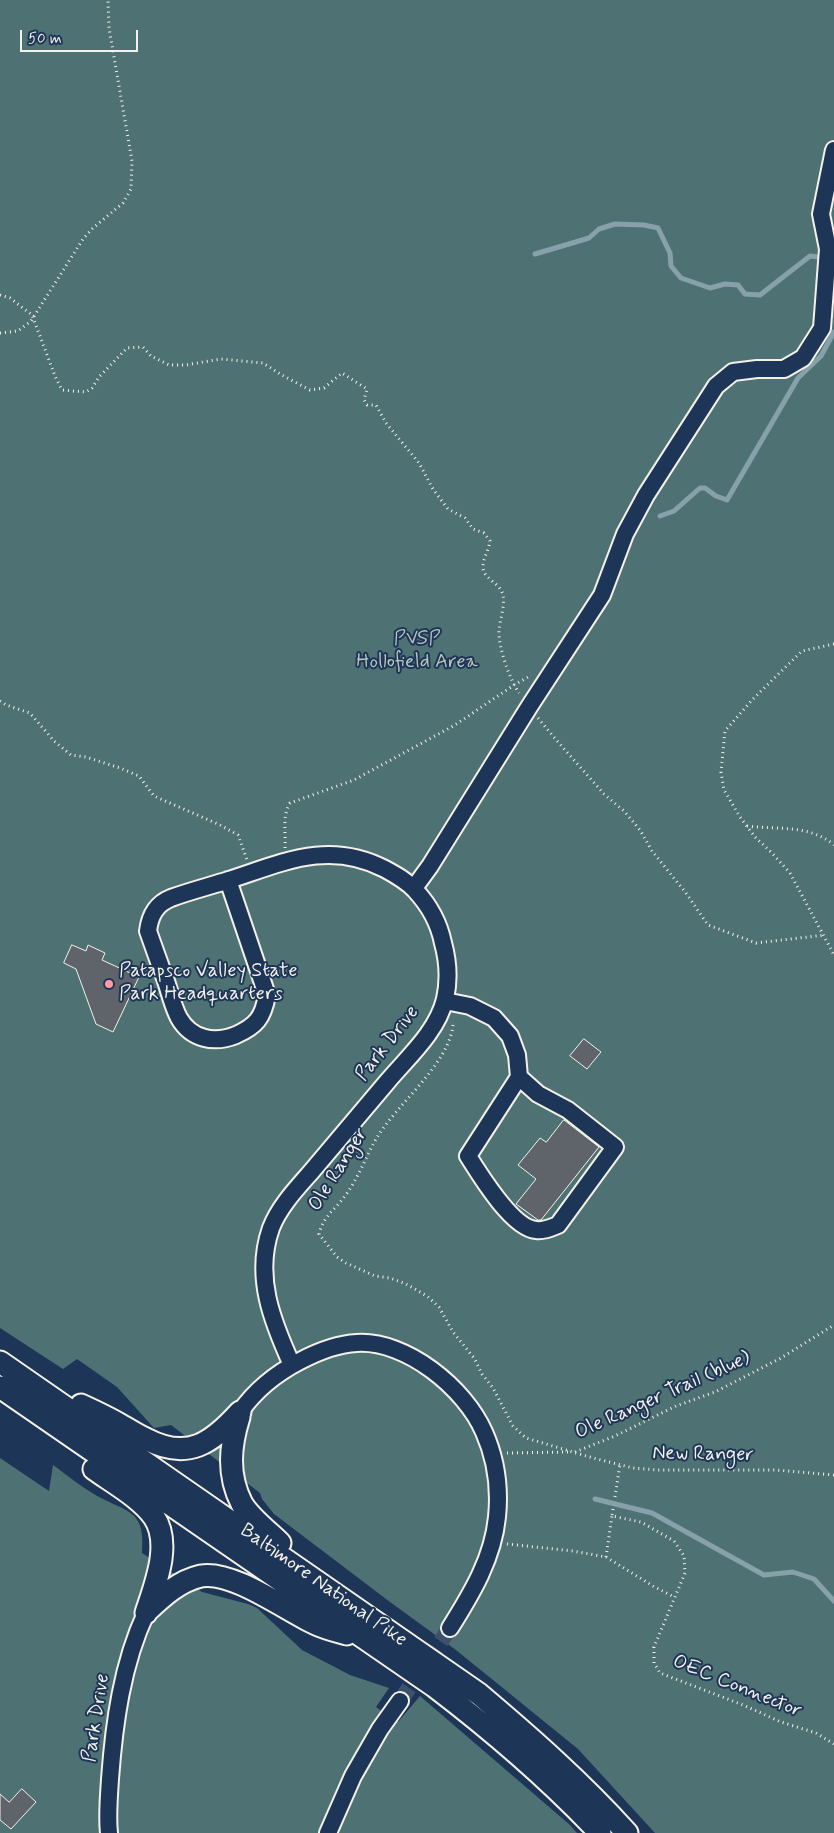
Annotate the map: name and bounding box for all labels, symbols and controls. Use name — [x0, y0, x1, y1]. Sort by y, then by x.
scale bar — [22, 20, 140, 52]
text: 50 m — [28, 29, 62, 49]
park label: PVSP Hollofield Area — [356, 628, 478, 675]
place label: Patapsco Valley State Park Headquarters — [119, 960, 297, 1007]
marker: Patapsco Valley State Park Headquarters — [103, 978, 115, 990]
street label: Park Drive — [351, 1001, 425, 1087]
street label: Ole Ranger — [304, 1124, 374, 1216]
street label: Ole Ranger Trail (blue) — [572, 1347, 754, 1445]
street label: New Ranger — [652, 1442, 754, 1468]
street label: Baltimore National Pike — [235, 1519, 411, 1653]
street label: OEC Connector — [669, 1650, 805, 1724]
street label: Park Drive — [78, 1672, 116, 1764]

